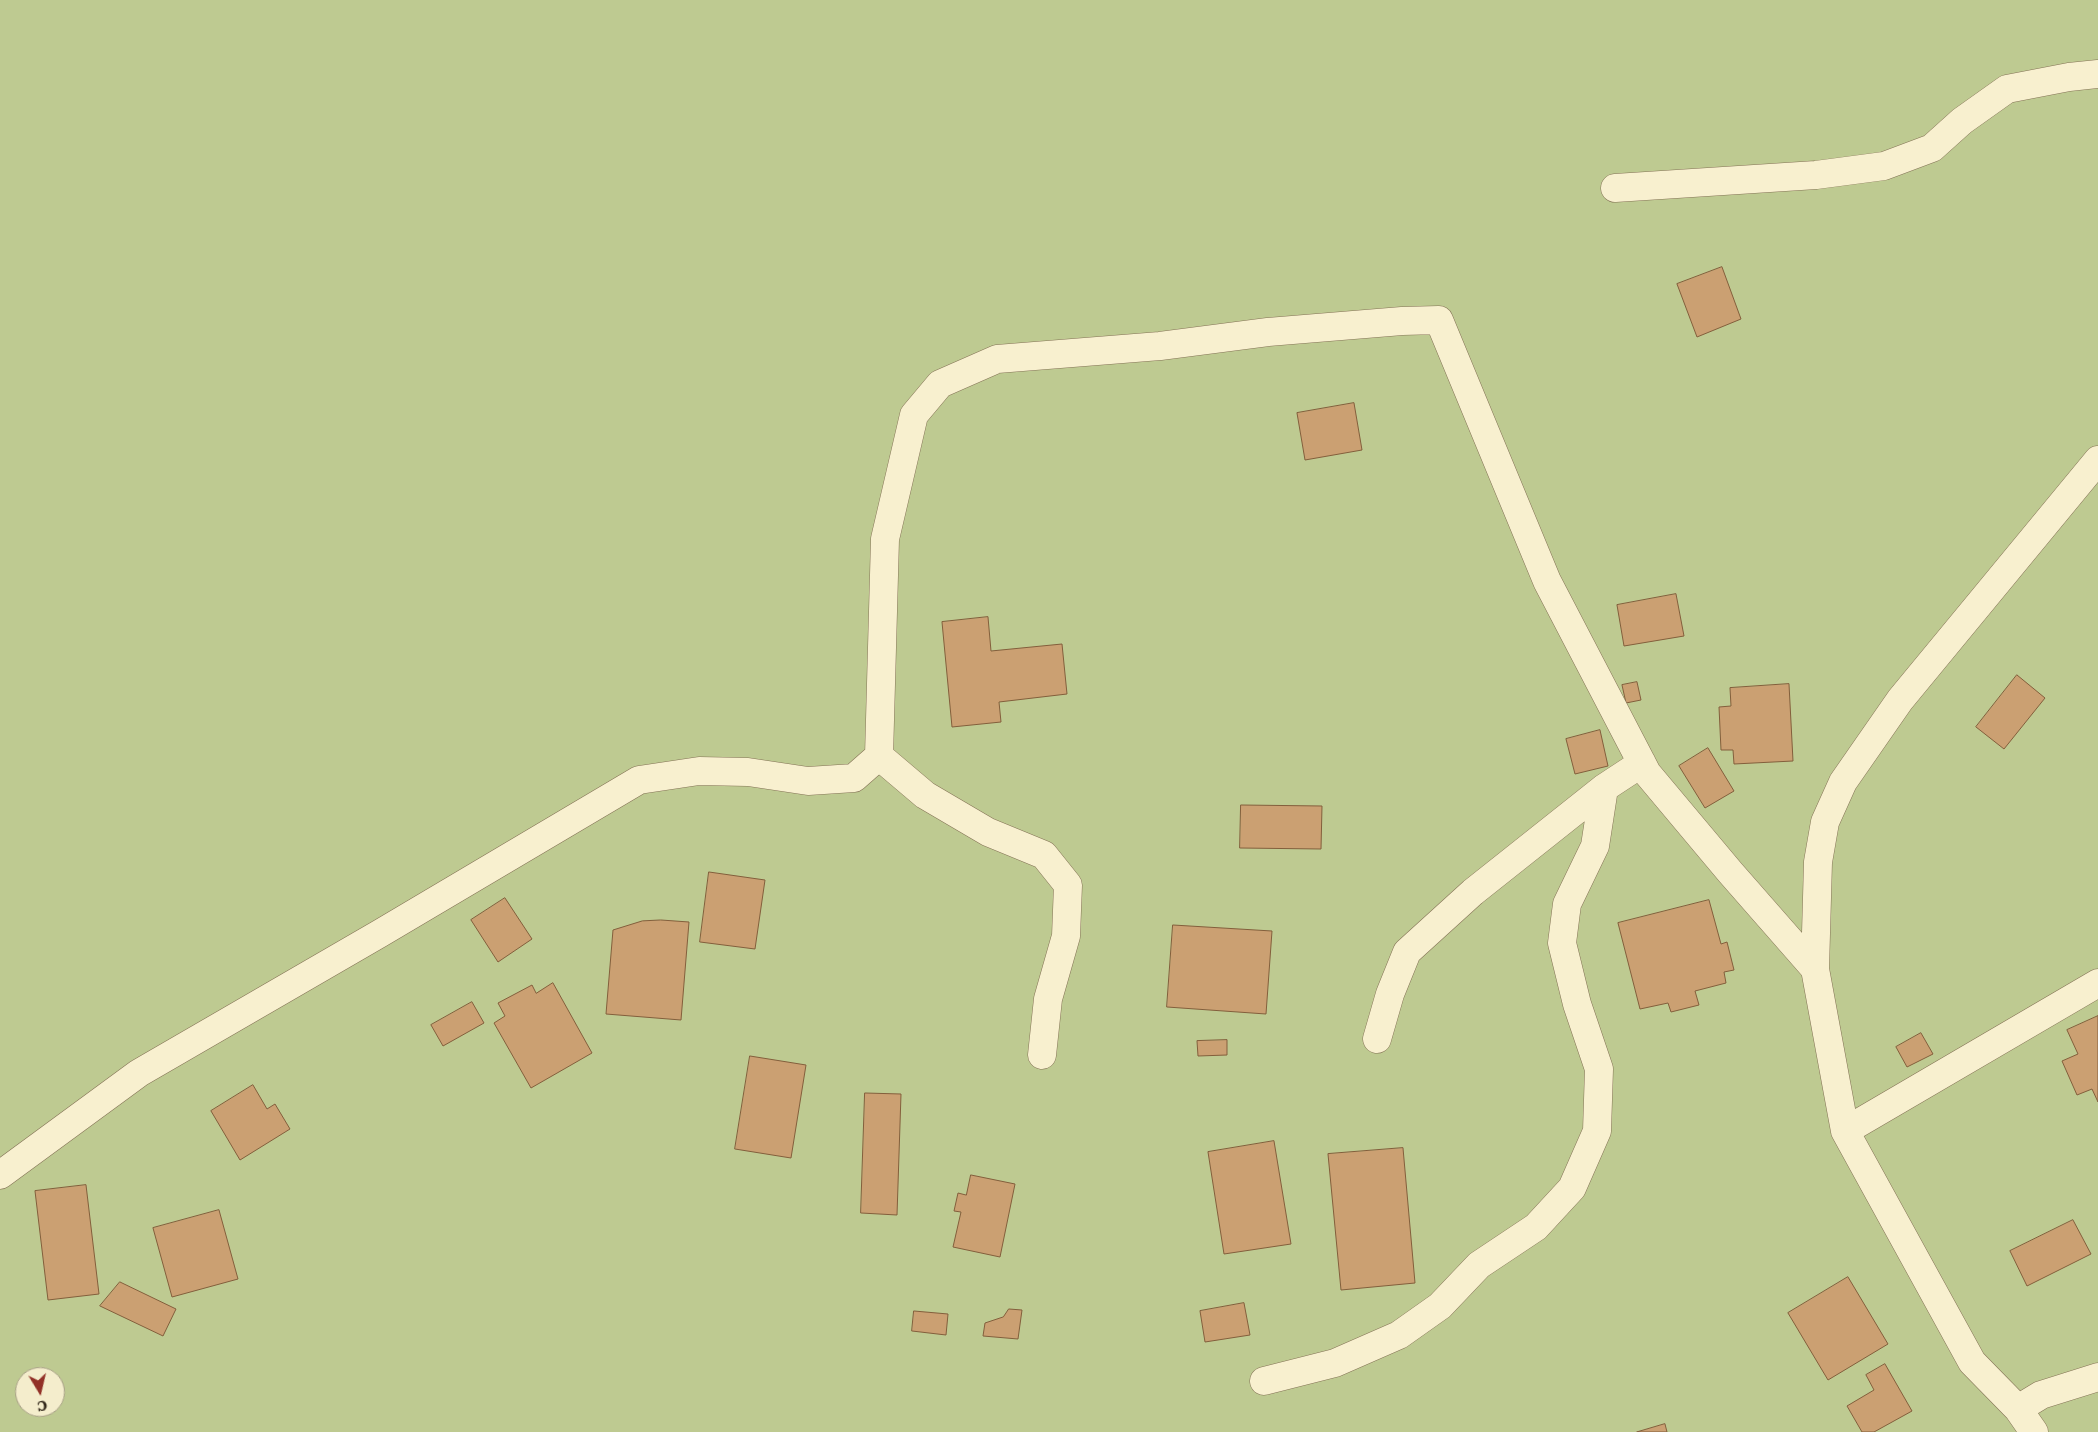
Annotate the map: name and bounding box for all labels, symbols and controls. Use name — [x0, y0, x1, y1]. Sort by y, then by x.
north arrow — [15, 1367, 65, 1417]
text: С — [36, 1397, 48, 1414]

